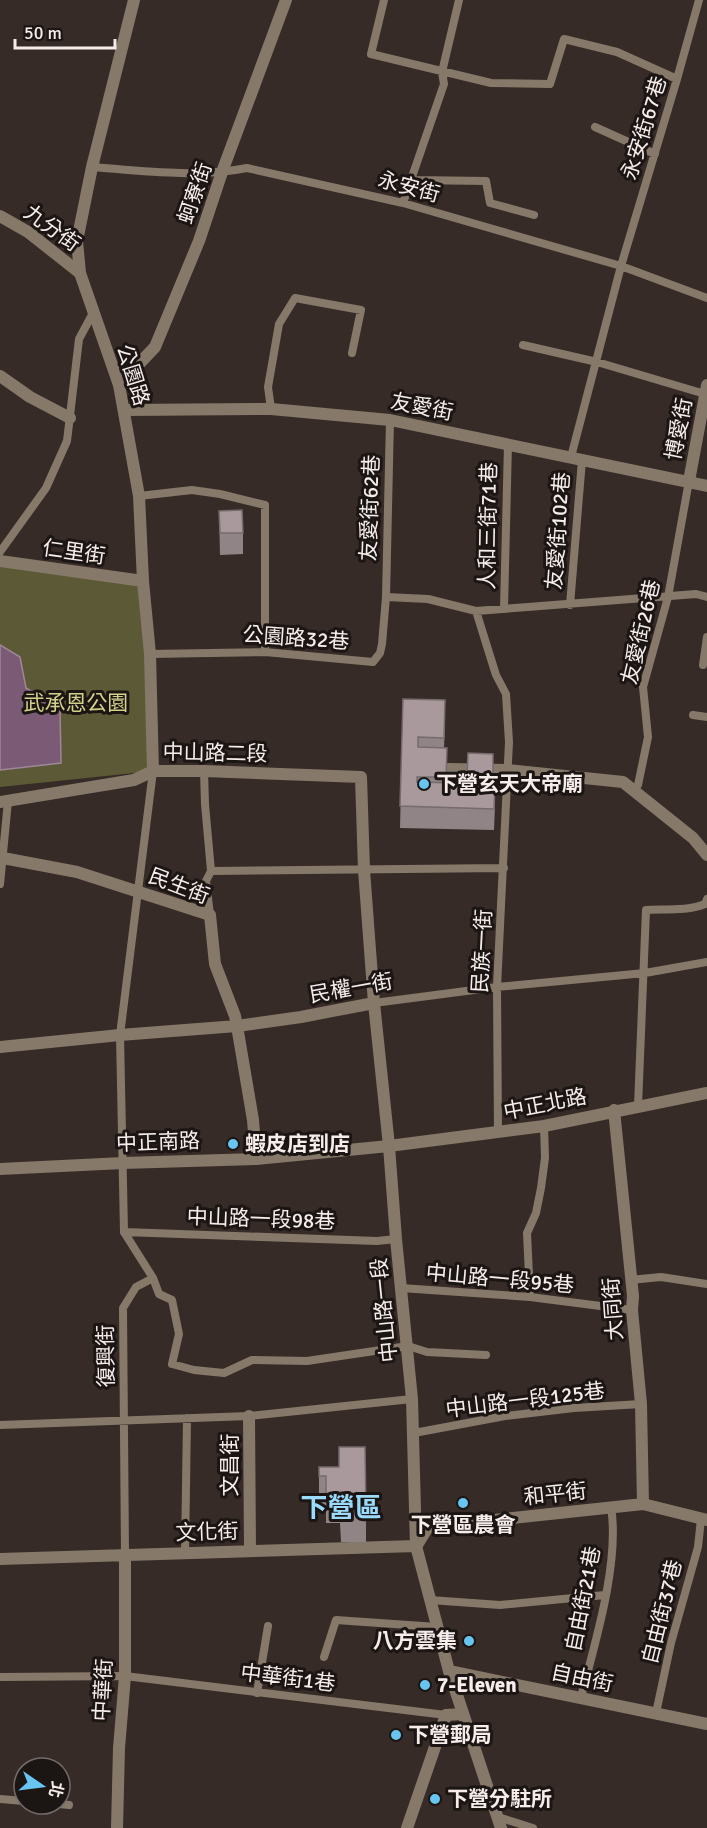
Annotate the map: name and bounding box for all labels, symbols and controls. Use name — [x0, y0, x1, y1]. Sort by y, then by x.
scale bar — [15, 12, 116, 50]
text: 50 m — [24, 22, 62, 44]
street label: 永安街67巷 — [616, 73, 672, 183]
street label: 蚵寮街 — [172, 159, 218, 227]
street label: 永安街 — [375, 166, 443, 208]
street label: 九分街 — [19, 199, 85, 257]
street label: 公園路 — [111, 341, 155, 409]
street label: 友愛街 — [389, 388, 455, 426]
street label: 博愛街 — [660, 396, 698, 462]
street label: 友愛街62巷 — [355, 454, 385, 562]
street label: 人和三街71巷 — [474, 462, 502, 590]
street label: 友愛街102巷 — [541, 471, 575, 591]
street label: 仁里街 — [41, 535, 107, 569]
street label: 友愛街26巷 — [616, 577, 666, 687]
street label: 公園路32巷 — [242, 621, 350, 655]
park label: 武承恩公園 — [24, 690, 129, 716]
street label: 中山路二段 — [162, 739, 268, 767]
place label: 下營玄天大帝廟 — [436, 771, 583, 797]
marker: 下營玄天大帝廟 — [417, 777, 431, 791]
street label: 民生街 — [145, 863, 213, 909]
street label: 民族一街 — [467, 908, 497, 994]
street label: 民權一街 — [307, 968, 395, 1008]
street label: 中正北路 — [501, 1083, 589, 1125]
street label: 中正南路 — [116, 1128, 200, 1156]
place label: 蝦皮店到店 — [245, 1131, 350, 1157]
marker: 蝦皮店到店 — [226, 1137, 240, 1151]
street label: 中山路一段98巷 — [186, 1203, 336, 1235]
street label: 中山路一段 — [366, 1256, 402, 1364]
street label: 中山路一段95巷 — [425, 1260, 575, 1298]
street label: 大同街 — [598, 1277, 628, 1341]
street label: 復興街 — [92, 1324, 120, 1388]
street label: 中山路一段125巷 — [444, 1377, 606, 1423]
street label: 文昌街 — [217, 1434, 243, 1497]
street label: 和平街 — [522, 1478, 588, 1510]
district label: 下營區 — [301, 1492, 382, 1525]
marker: 下營區農會 — [456, 1496, 470, 1510]
place label: 下營區農會 — [411, 1512, 516, 1538]
street label: 文化街 — [175, 1518, 239, 1546]
street label: 自由街21巷 — [560, 1544, 606, 1654]
street label: 自由街37巷 — [636, 1557, 688, 1667]
place label: 八方雲集 — [373, 1628, 457, 1654]
marker: 八方雲集 — [462, 1634, 476, 1648]
street label: 中華街 — [88, 1658, 118, 1722]
street label: 中華街1巷 — [239, 1659, 337, 1697]
street label: 自由街 — [548, 1659, 616, 1697]
place label: 7-Eleven — [437, 1672, 517, 1698]
marker: 7-Eleven — [418, 1678, 432, 1692]
place label: 下營郵局 — [408, 1722, 492, 1748]
marker: 下營郵局 — [389, 1728, 403, 1742]
north arrow — [12, 1756, 72, 1816]
text: 北 — [44, 1779, 67, 1800]
place label: 下營分駐所 — [447, 1786, 552, 1812]
marker: 下營分駐所 — [428, 1792, 442, 1806]

